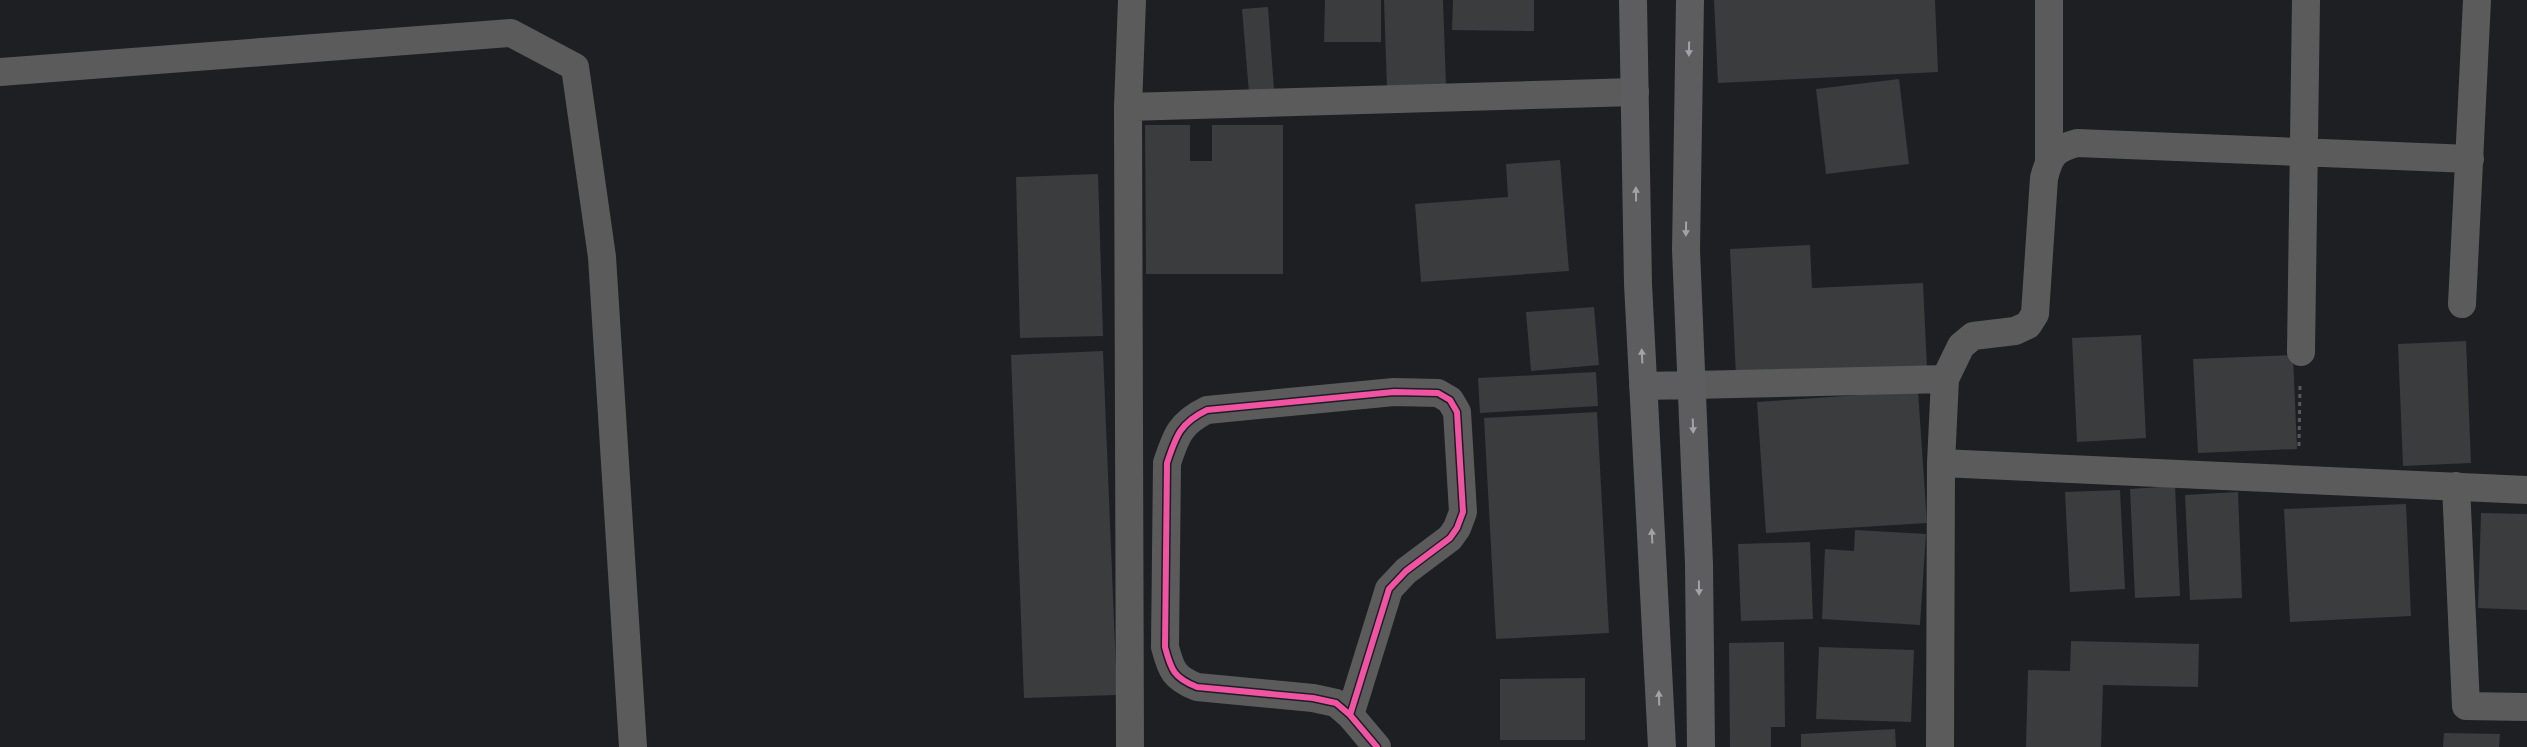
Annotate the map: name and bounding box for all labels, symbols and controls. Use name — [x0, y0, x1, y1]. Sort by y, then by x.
one-way arrow — [1685, 41, 1693, 57]
one-way arrow — [1632, 186, 1640, 202]
one-way arrow — [1682, 221, 1690, 237]
one-way arrow — [1637, 348, 1645, 364]
one-way arrow — [1690, 418, 1698, 434]
one-way arrow — [1647, 528, 1655, 544]
one-way arrow — [1695, 581, 1703, 597]
one-way arrow — [1655, 690, 1663, 706]

